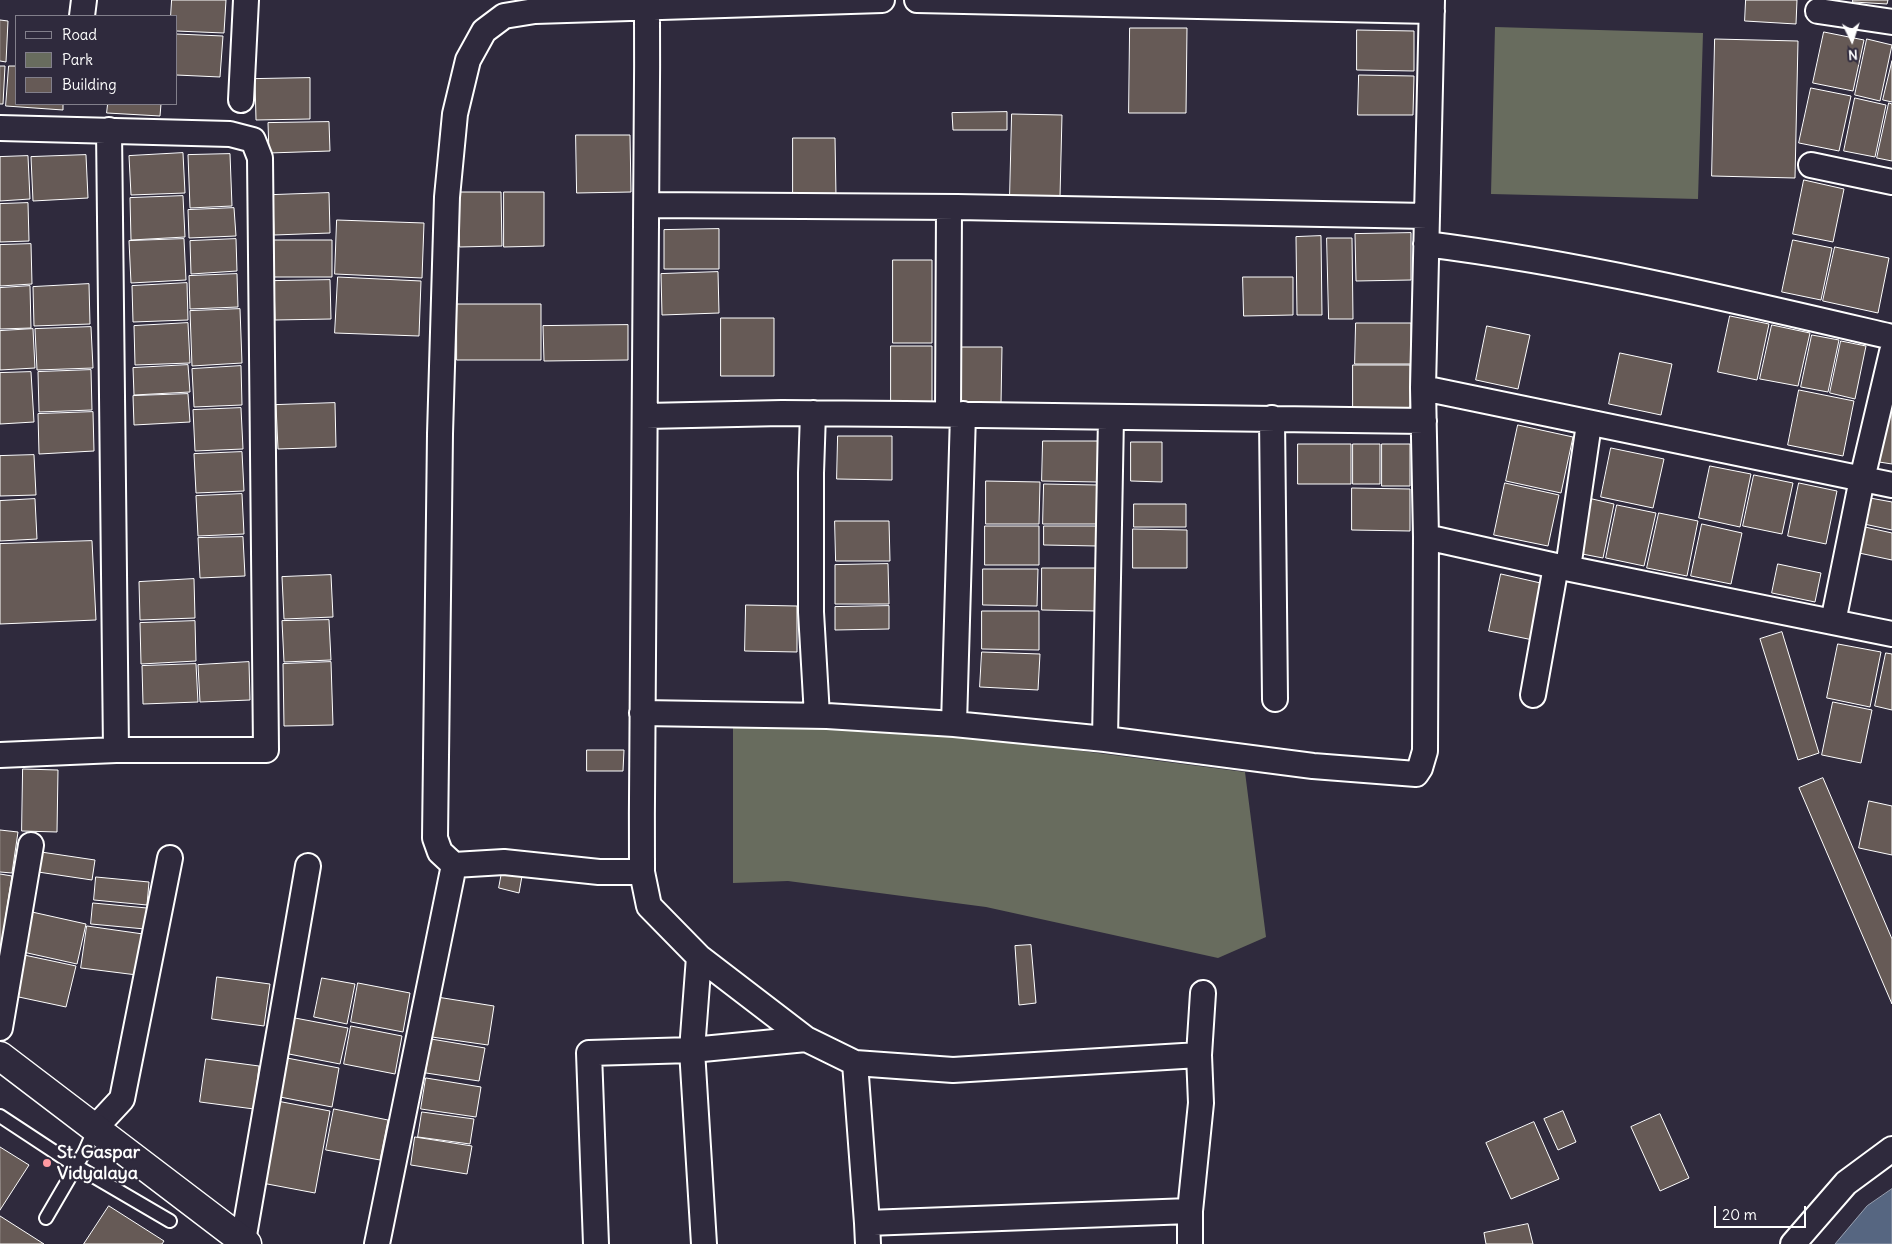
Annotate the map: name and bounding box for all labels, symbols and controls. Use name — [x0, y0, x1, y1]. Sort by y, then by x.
legend — [15, 15, 178, 105]
north arrow — [1827, 15, 1877, 65]
text: Road — [62, 25, 97, 44]
text: N — [1848, 46, 1859, 64]
text: Park — [62, 50, 93, 69]
text: Building — [62, 75, 117, 94]
place label: St. Gaspar Vidyalaya — [57, 1142, 140, 1184]
marker: St. Gaspar Vidyalaya — [41, 1157, 53, 1169]
scale bar — [1717, 1196, 1810, 1228]
text: 20 m — [1722, 1205, 1757, 1224]

